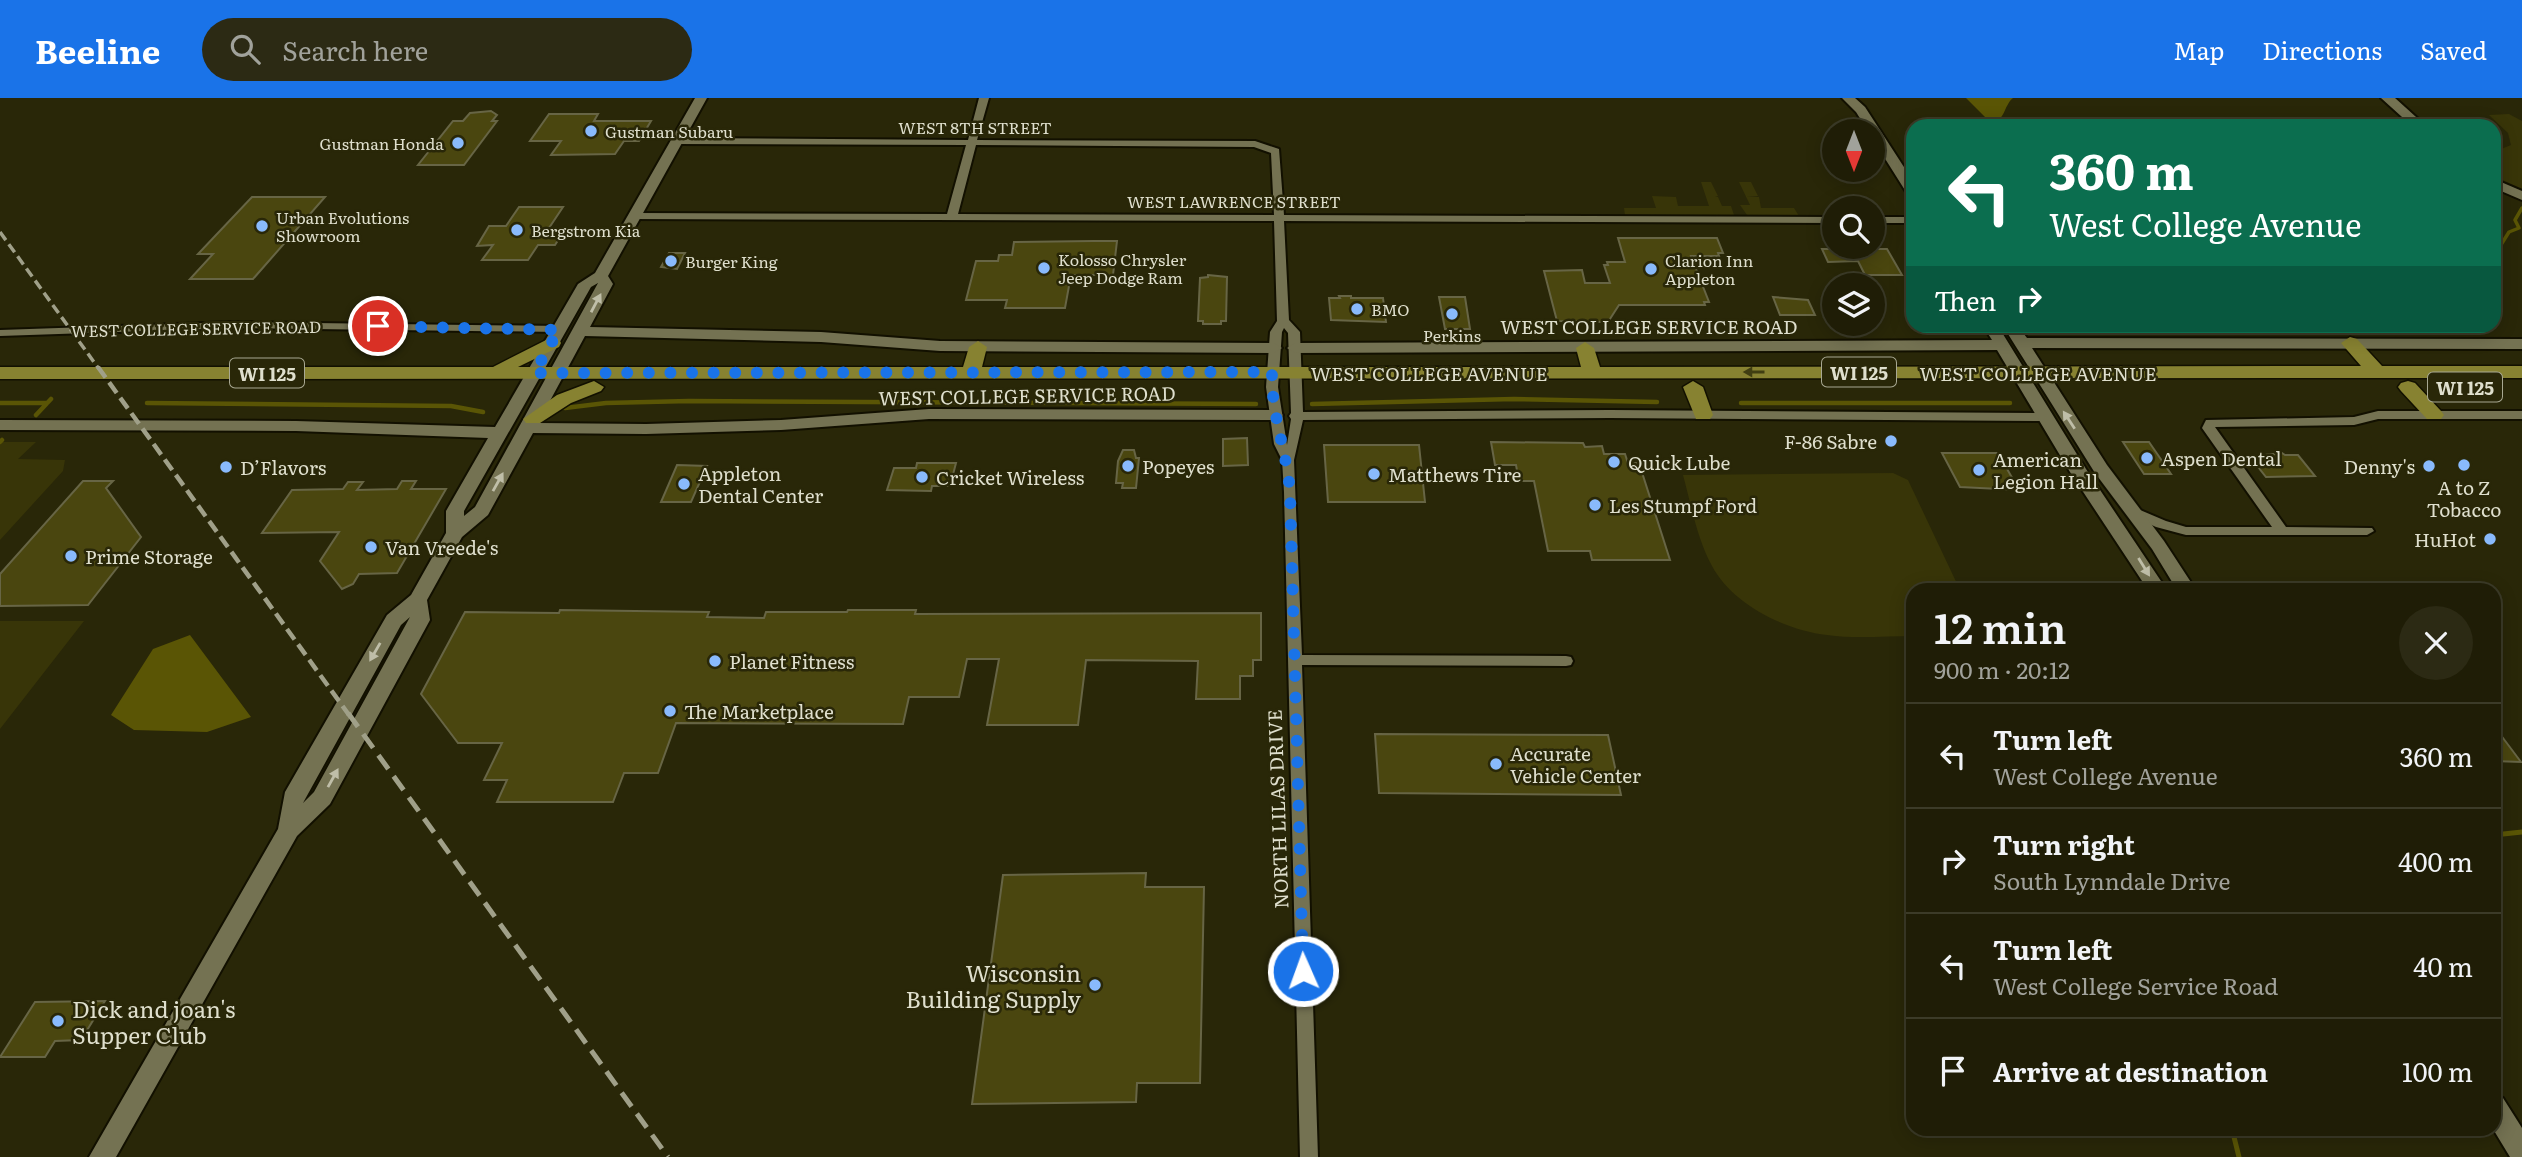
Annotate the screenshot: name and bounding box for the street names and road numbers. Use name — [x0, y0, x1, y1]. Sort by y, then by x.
street label: WEST 8TH STREET — [898, 115, 1052, 139]
street label: WEST LAWRENCE STREET — [1127, 189, 1341, 213]
street label: WEST COLLEGE SERVICE ROAD — [1500, 312, 1798, 340]
street label: WEST COLLEGE SERVICE ROAD — [71, 314, 321, 342]
road number: WI 125 — [230, 358, 304, 388]
road number: WI 125 — [1822, 358, 1896, 386]
street label: WEST COLLEGE AVENUE — [1310, 359, 1548, 387]
street label: WEST COLLEGE AVENUE — [1919, 359, 2157, 387]
road number: WI 125 — [2428, 372, 2502, 402]
street label: WEST COLLEGE SERVICE ROAD — [878, 378, 1176, 412]
street label: NORTH LILAS DRIVE — [1260, 709, 1294, 909]

